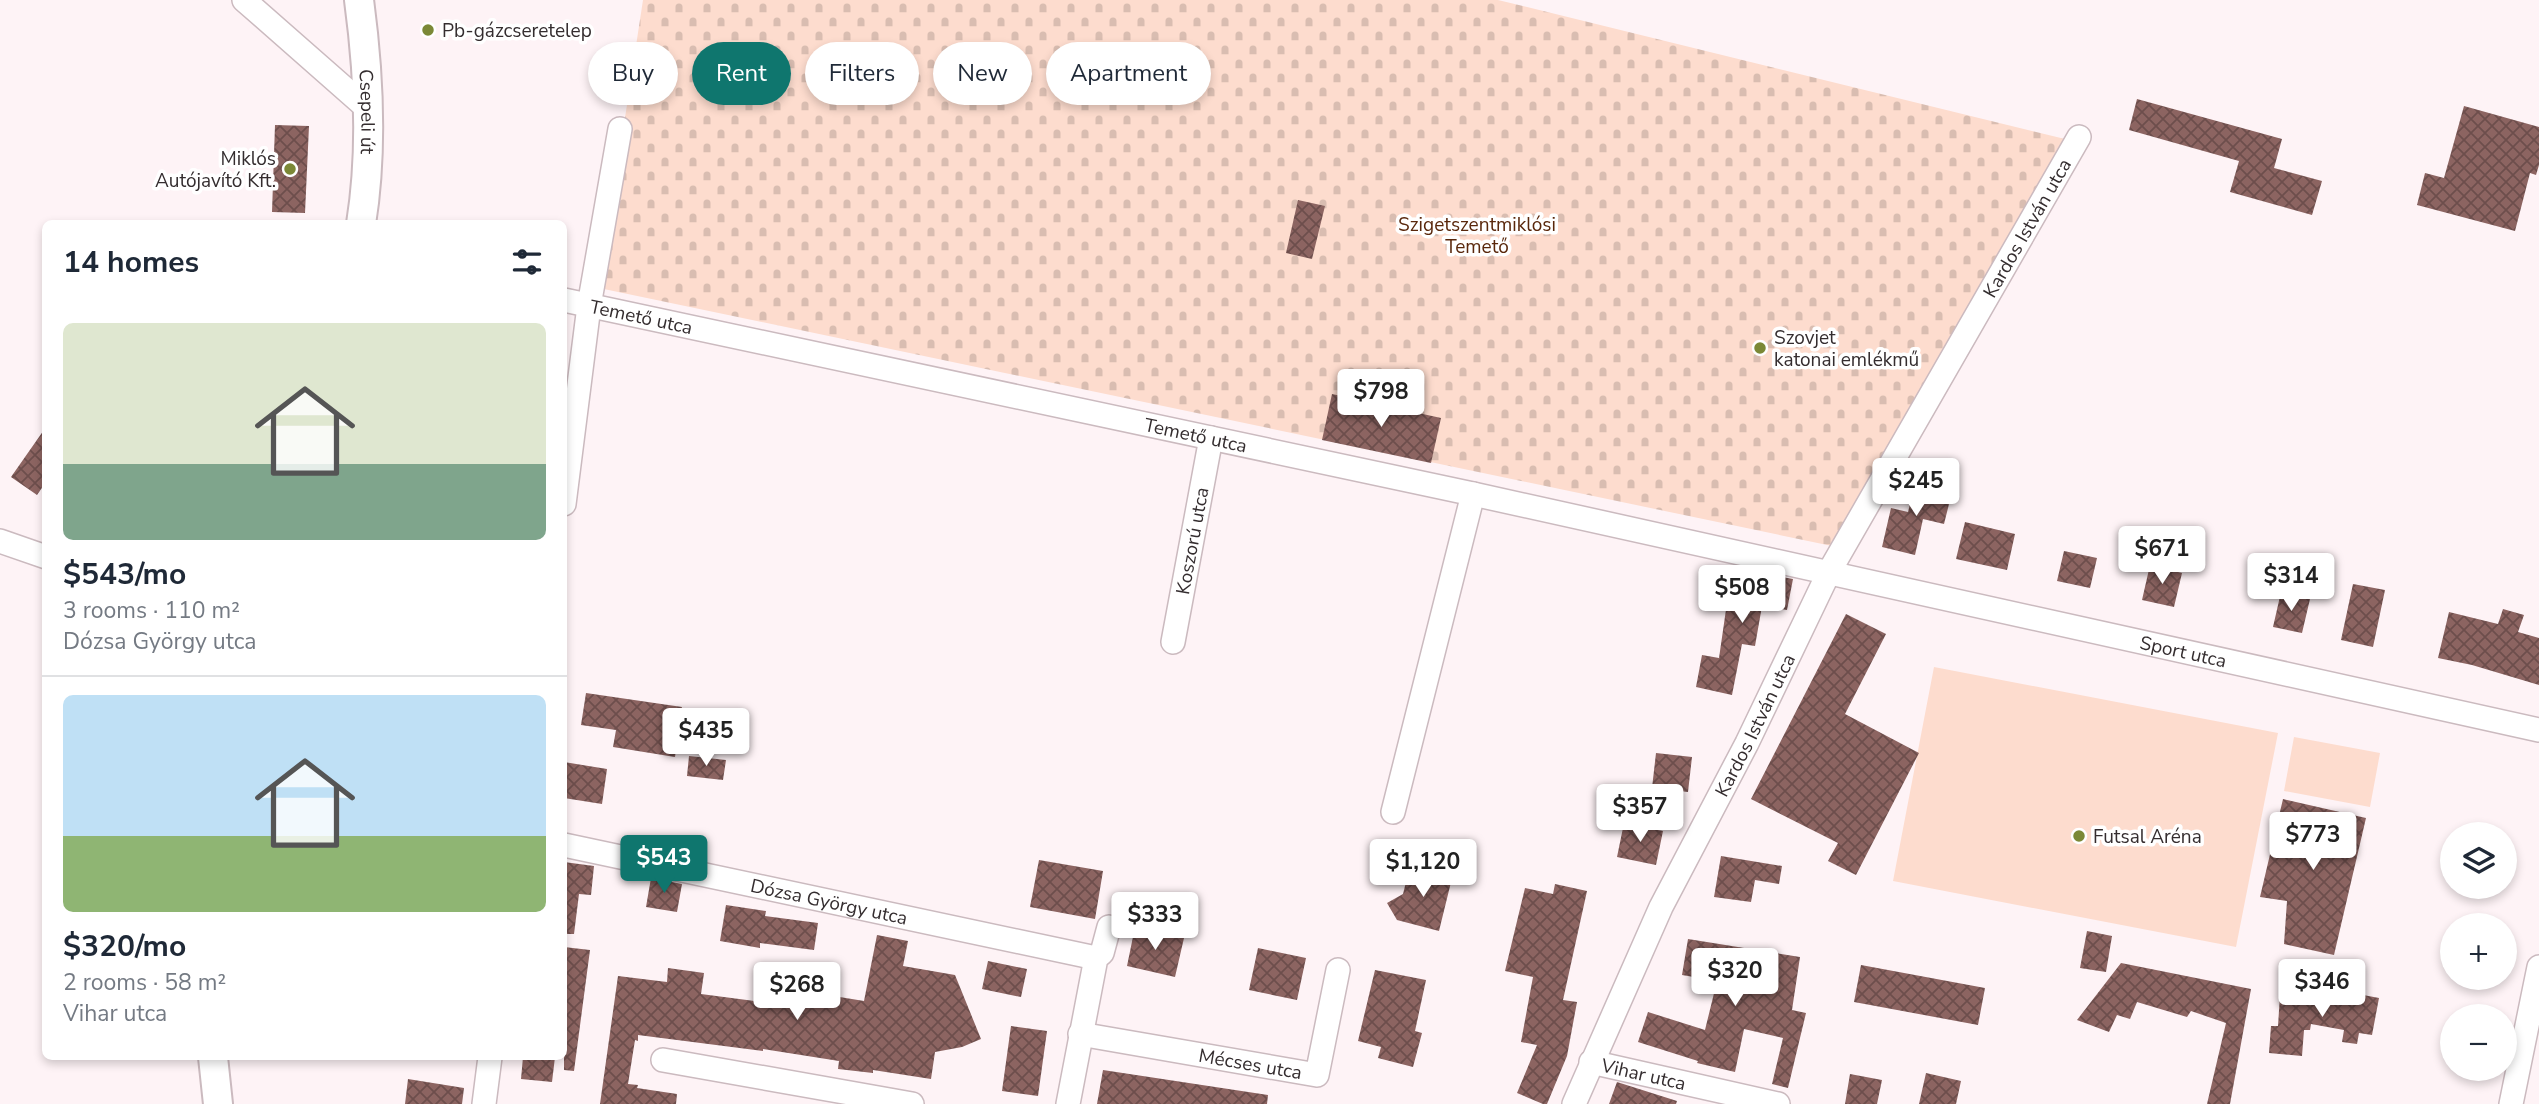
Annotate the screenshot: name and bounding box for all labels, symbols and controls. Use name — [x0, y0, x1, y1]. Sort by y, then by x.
place label: Pb-gázcseretelep — [442, 18, 592, 44]
marker: Pb-gázcseretelep — [420, 22, 436, 38]
chip: Buy — [588, 42, 678, 105]
chip: Rent — [692, 42, 791, 105]
chip: Filters — [805, 42, 919, 105]
chip: New — [933, 42, 1032, 105]
chip: Apartment — [1046, 42, 1211, 105]
street label: Csepeli út — [352, 68, 380, 155]
place label: Miklós Autójavító Kft. — [155, 146, 276, 194]
street label: Kardos István utca — [1977, 154, 2078, 303]
marker: Miklós Autójavító Kft. — [282, 161, 298, 177]
park label: Szigetszentmiklósi Temető — [1398, 212, 1556, 260]
text: 14 homes — [63, 242, 199, 283]
icon: filters — [508, 243, 546, 281]
street label: Temető utca — [587, 294, 695, 341]
place label: Szovjet katonai emlékmű — [1774, 325, 1919, 373]
marker: Szovjet katonai emlékmű — [1752, 340, 1768, 356]
icon: home — [242, 368, 368, 494]
pin: $798 — [1340, 370, 1422, 429]
text: $798 — [1353, 376, 1409, 407]
street label: Temető utca — [1142, 412, 1249, 459]
pin: $245 — [1875, 458, 1957, 518]
text: $245 — [1888, 465, 1944, 496]
street label: Koszorú utca — [1170, 485, 1216, 597]
pin: $671 — [2121, 526, 2203, 586]
text: $671 — [2134, 533, 2190, 564]
text: $543/mo — [63, 554, 186, 595]
pin: $314 — [2250, 554, 2332, 613]
text: $314 — [2263, 560, 2319, 591]
pin: $508 — [1701, 566, 1783, 625]
text: $508 — [1714, 572, 1770, 603]
text: 3 rooms · 110 m² — [63, 595, 240, 626]
text: Dózsa György utca — [63, 626, 256, 657]
street label: Sport utca — [2137, 630, 2229, 674]
street label: Kardos István utca — [1709, 650, 1802, 802]
pin: $435 — [665, 708, 747, 768]
text: $435 — [678, 715, 734, 746]
icon: home — [242, 740, 368, 866]
pin: $357 — [1599, 784, 1681, 844]
text: $357 — [1612, 791, 1668, 822]
pin: $773 — [2272, 812, 2354, 872]
text: $773 — [2285, 819, 2341, 850]
map controls — [2440, 822, 2517, 1081]
button: layers — [2440, 822, 2517, 899]
place label: Futsal Aréna — [2093, 824, 2202, 850]
marker: Futsal Aréna — [2071, 828, 2087, 844]
pin: $543 — [623, 836, 705, 895]
pin: $1,120 — [1366, 839, 1480, 899]
text: $543 — [636, 842, 692, 873]
text: $1,120 — [1386, 846, 1460, 877]
street label: Dózsa György utca — [748, 873, 910, 932]
pin: $333 — [1114, 892, 1196, 952]
text: $333 — [1127, 899, 1183, 930]
button: + — [2440, 913, 2517, 990]
text: $320/mo — [63, 926, 186, 967]
pin: $320 — [1694, 948, 1776, 1008]
text: $320 — [1707, 955, 1763, 986]
pin: $346 — [2281, 960, 2363, 1019]
pin: $268 — [756, 962, 838, 1022]
text: $346 — [2294, 966, 2350, 997]
text: 2 rooms · 58 m² — [63, 967, 226, 998]
text: $268 — [769, 969, 825, 1000]
text: Vihar utca — [63, 998, 167, 1029]
button: − — [2440, 1004, 2517, 1081]
street label: Mécses utca — [1197, 1043, 1304, 1086]
street label: Vihar utca — [1598, 1052, 1688, 1097]

